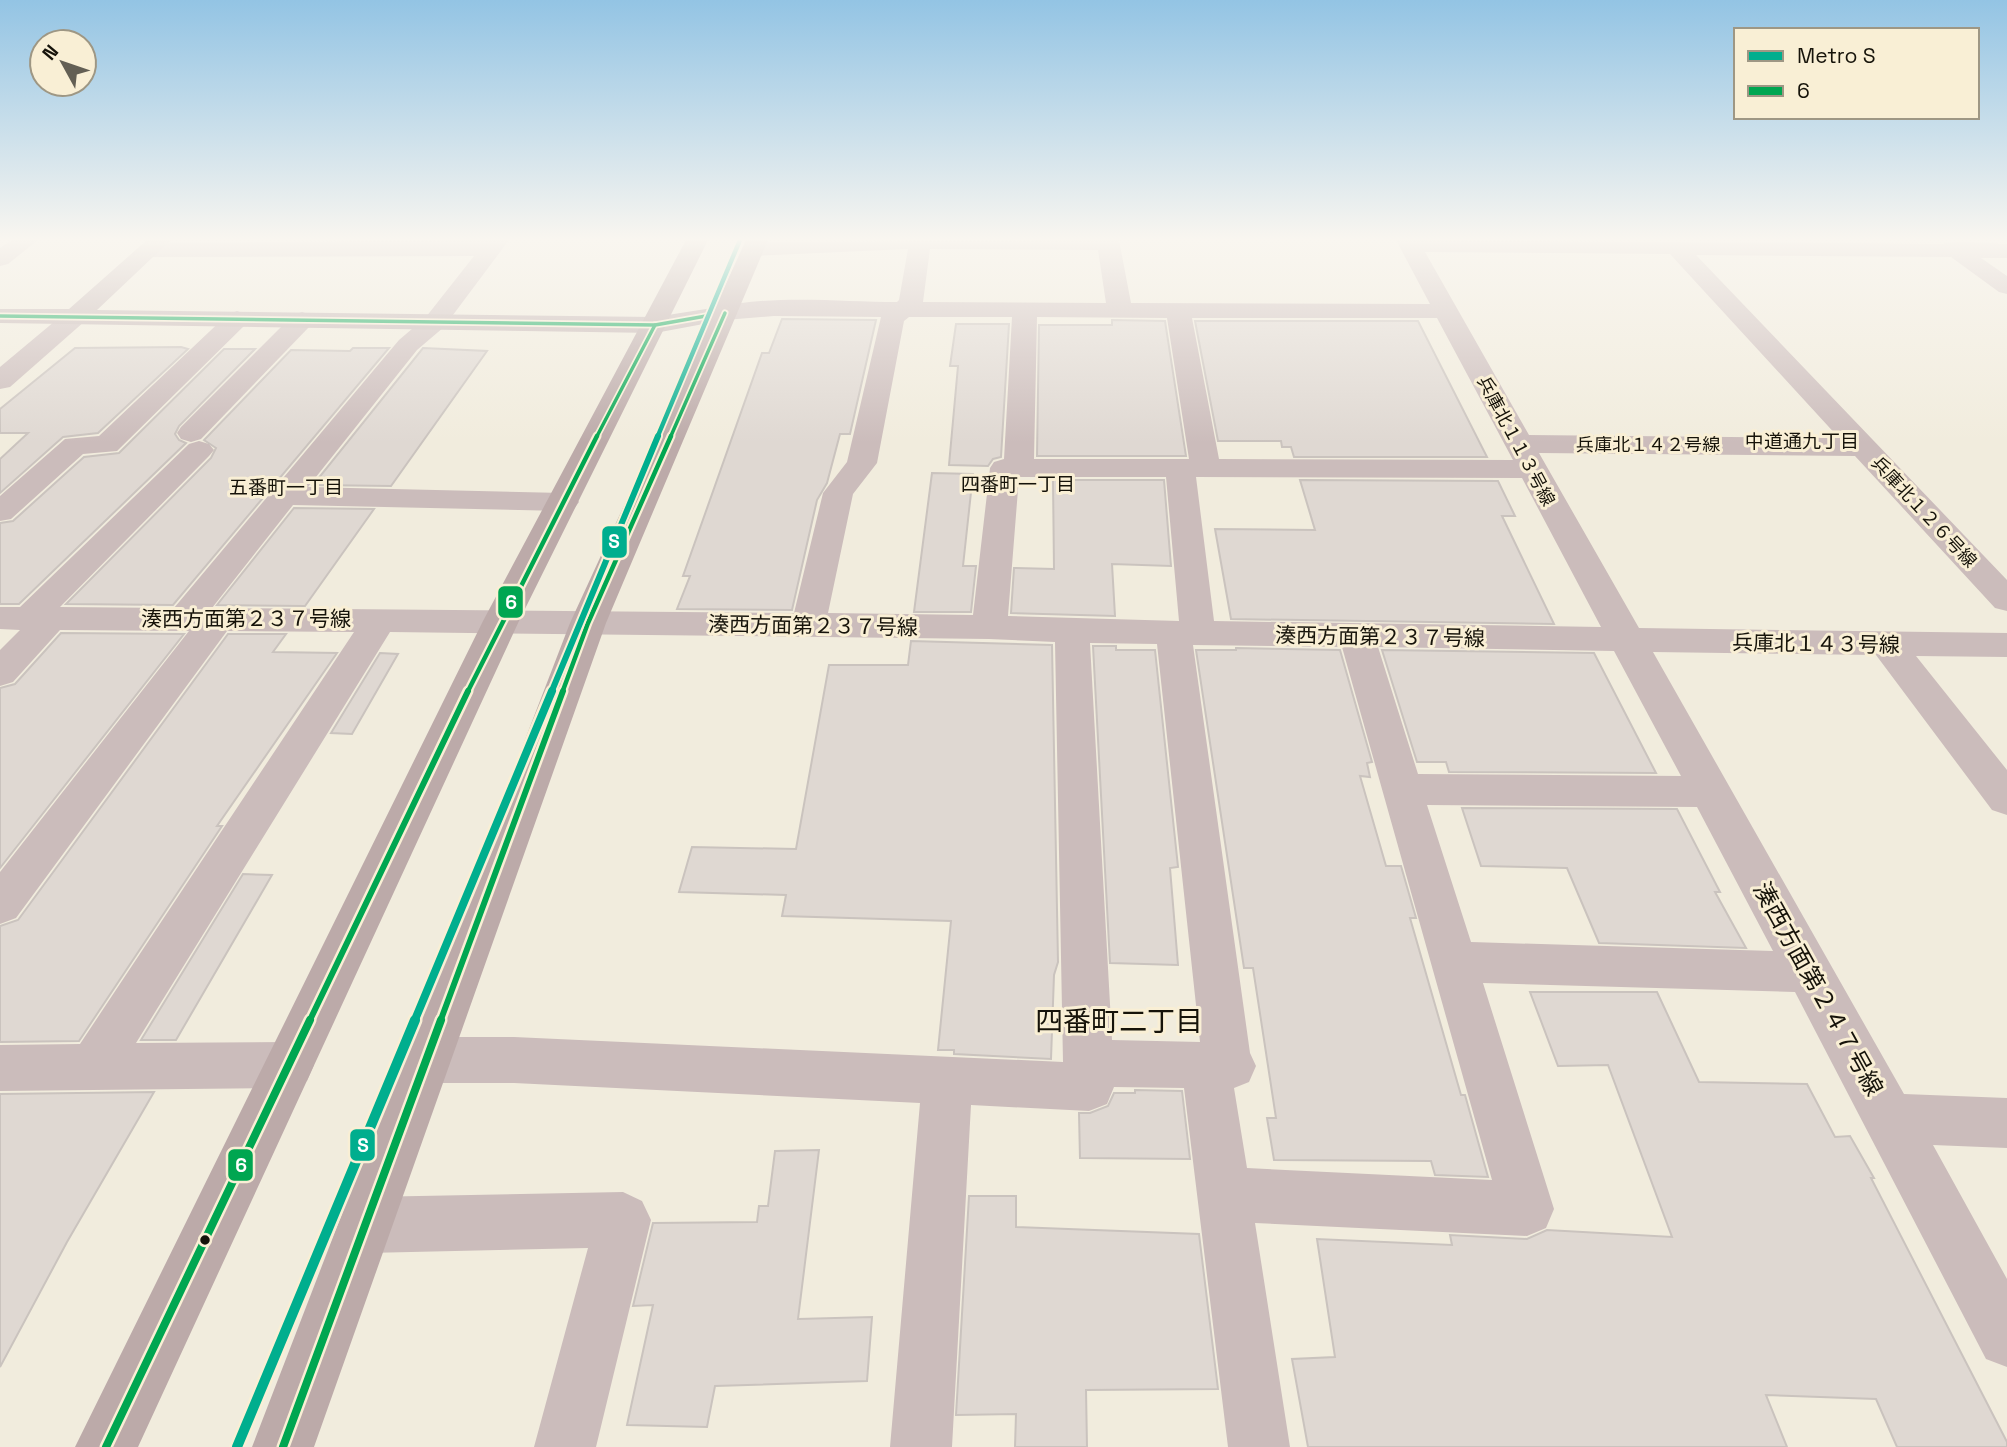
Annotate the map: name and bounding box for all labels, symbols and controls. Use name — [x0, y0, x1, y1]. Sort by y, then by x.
north arrow — [28, 28, 98, 98]
legend — [1734, 28, 1979, 119]
text: N — [37, 39, 64, 65]
text: Metro S — [1797, 42, 1876, 69]
text: 6 — [1797, 77, 1810, 104]
street label: 兵庫北１１３号線 — [1472, 372, 1560, 510]
district label: 中道通九丁目 — [1745, 429, 1859, 454]
street label: 兵庫北１４２号線 — [1576, 433, 1720, 456]
street label: 兵庫北１２６号線 — [1867, 451, 1982, 572]
district label: 四番町一丁目 — [961, 472, 1075, 497]
district label: 五番町一丁目 — [229, 475, 343, 500]
line badge: S — [601, 525, 628, 559]
text: S — [608, 529, 620, 554]
line badge: 6 — [497, 585, 524, 619]
text: 6 — [505, 590, 517, 615]
street label: 湊西方面第２３７号線 — [141, 605, 351, 632]
street label: 湊西方面第２３７号線 — [708, 610, 918, 641]
street label: 湊西方面第２３７号線 — [1275, 621, 1485, 652]
street label: 兵庫北１４３号線 — [1732, 629, 1900, 658]
street label: 湊西方面第２４７号線 — [1747, 876, 1890, 1101]
district label: 四番町二丁目 — [1035, 1003, 1203, 1039]
line badge: S — [349, 1128, 376, 1162]
text: S — [357, 1133, 369, 1158]
line badge: 6 — [227, 1148, 254, 1182]
text: 6 — [235, 1153, 247, 1178]
unlabelled marker — [198, 1233, 212, 1247]

